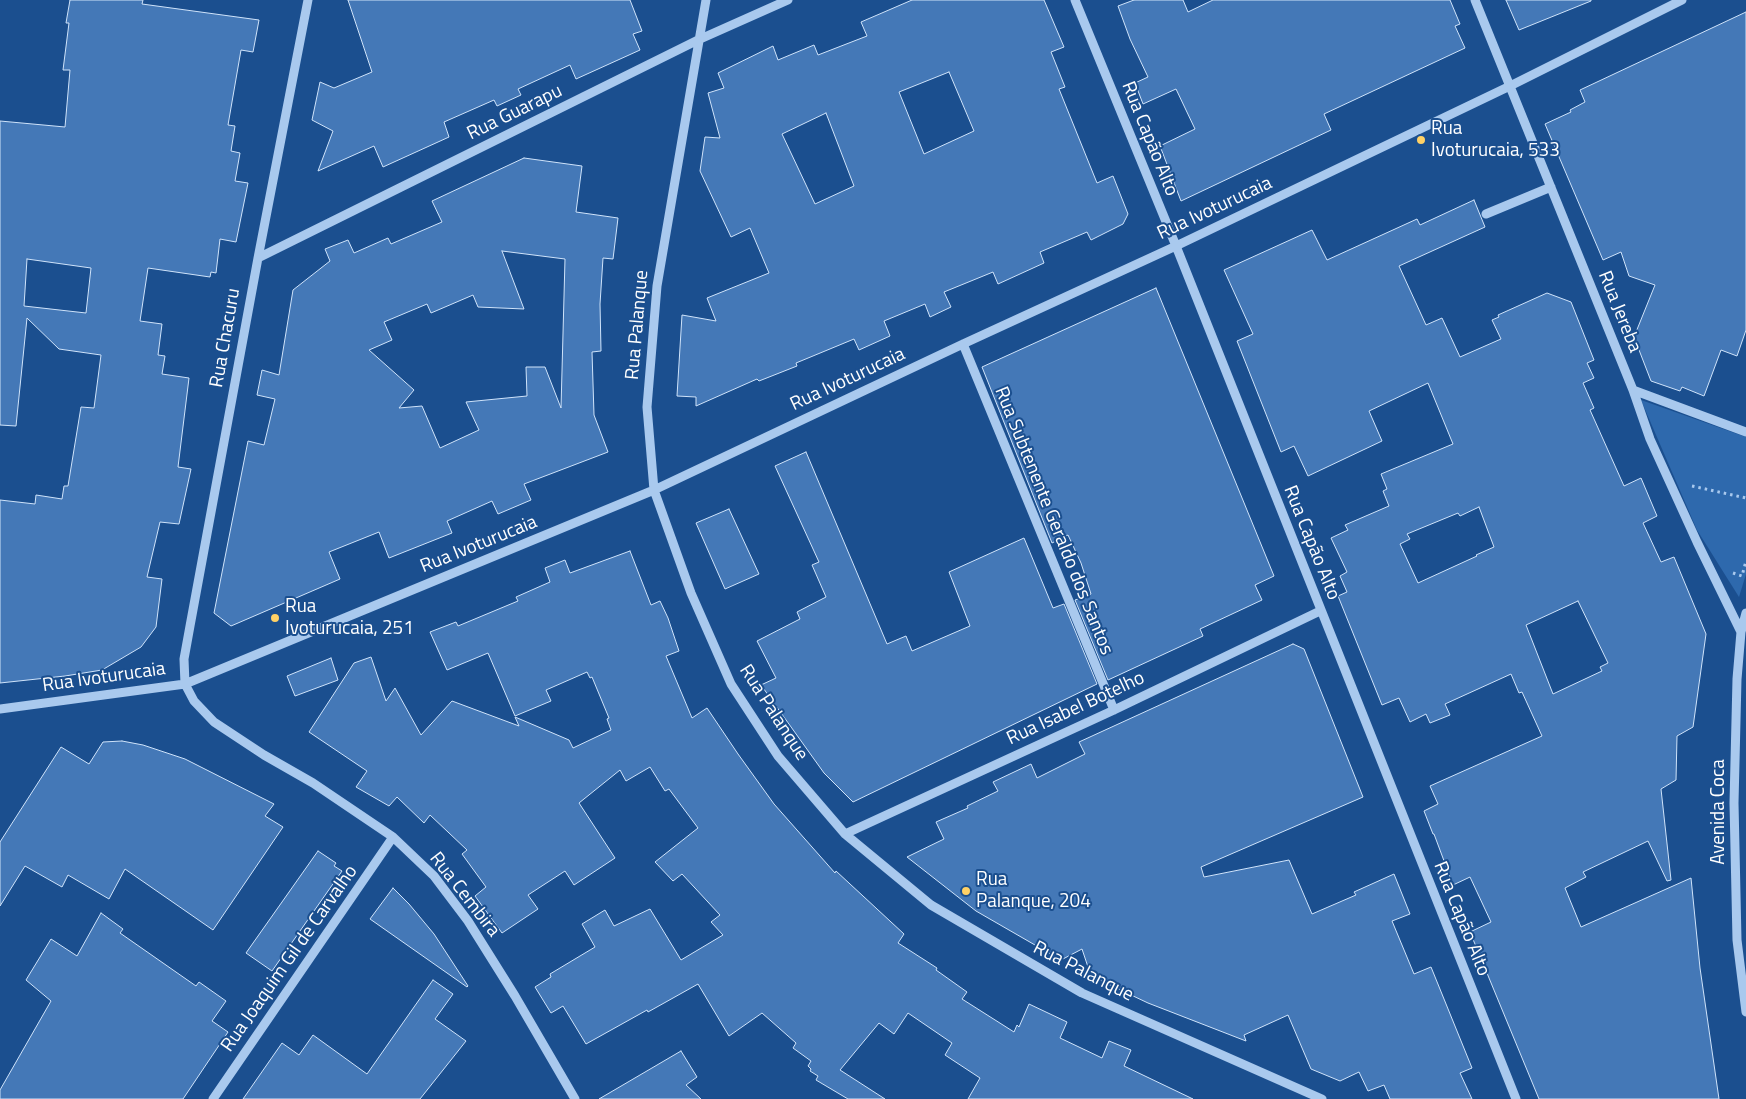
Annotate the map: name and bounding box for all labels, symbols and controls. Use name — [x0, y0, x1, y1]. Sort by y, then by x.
street label: Rua Capão Alto — [1116, 78, 1182, 200]
street label: Rua Guarapu — [464, 80, 566, 146]
place label: Rua Ivoturucaia, 533 — [1431, 118, 1560, 162]
marker: Rua Ivoturucaia, 533 — [1415, 134, 1427, 146]
street label: Rua Ivoturucaia — [1154, 172, 1276, 246]
street label: Rua Jereba — [1592, 268, 1646, 356]
street label: Rua Palanque — [622, 269, 654, 381]
street label: Rua Chacuru — [206, 287, 246, 389]
street label: Rua Ivoturucaia — [787, 343, 909, 417]
street label: Rua Subtenente Geraldo dos Santos — [989, 384, 1117, 658]
street label: Rua Capão Alto — [1278, 482, 1344, 604]
street label: Rua Ivoturucaia — [417, 511, 541, 579]
place label: Rua Ivoturucaia, 251 — [285, 596, 414, 640]
marker: Rua Ivoturucaia, 251 — [269, 612, 281, 624]
street label: Rua Ivoturucaia — [41, 658, 167, 698]
street label: Rua Palanque — [734, 661, 812, 765]
street label: Rua Isabel Botelho — [1004, 667, 1148, 751]
street label: Avenida Coca — [1708, 759, 1730, 865]
street label: Rua Cembira — [424, 848, 504, 942]
street label: Rua Capão Alto — [1428, 858, 1494, 980]
street label: Rua Joaquim Gil de Carvalho — [217, 861, 363, 1057]
place label: Rua Palanque, 204 — [976, 869, 1091, 913]
marker: Rua Palanque, 204 — [960, 885, 972, 897]
street label: Rua Palanque — [1029, 937, 1137, 1007]

